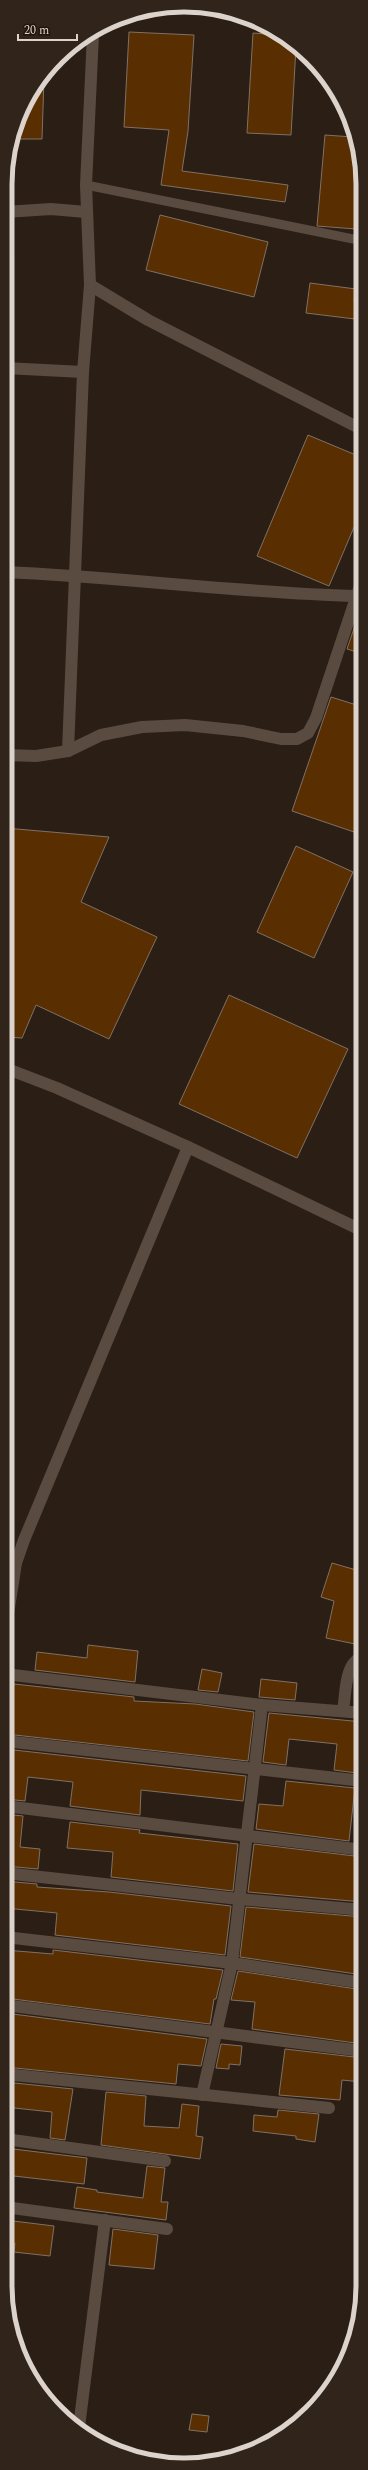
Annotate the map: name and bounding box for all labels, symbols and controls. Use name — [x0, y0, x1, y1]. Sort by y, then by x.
scale bar — [18, 16, 77, 42]
text: 20 m — [24, 21, 49, 40]

